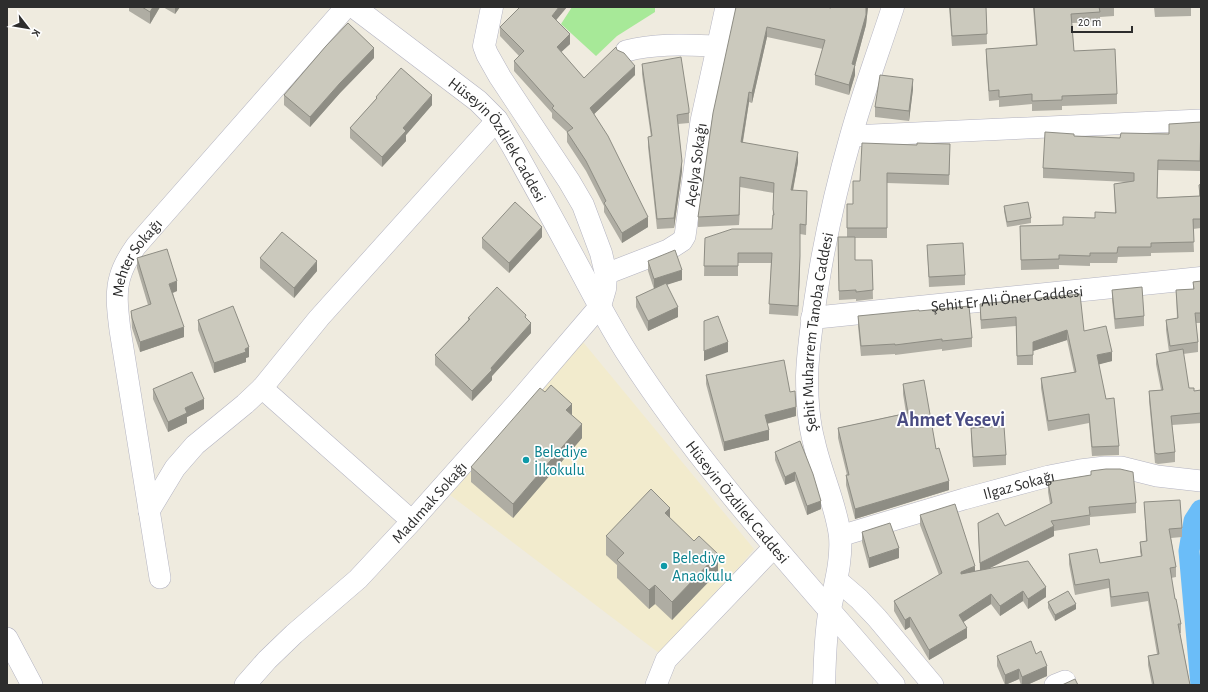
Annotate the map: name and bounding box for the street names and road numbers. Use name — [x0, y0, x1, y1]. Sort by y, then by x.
street label: Hüseyin Özdilek Caddesi — [445, 75, 549, 205]
street label: Açelya Sokağı — [682, 122, 710, 208]
street label: Mehter Sokağı — [110, 216, 165, 298]
street label: Şehit Muharrem Tanoba Caddesi — [800, 231, 836, 433]
street label: Şehit Er Ali Öner Caddesi — [930, 283, 1084, 315]
street label: Hüseyin Özdilek Caddesi — [683, 438, 792, 567]
street label: Madımak Sokağı — [389, 459, 470, 546]
street label: Ilgaz Sokağı — [981, 468, 1056, 503]

